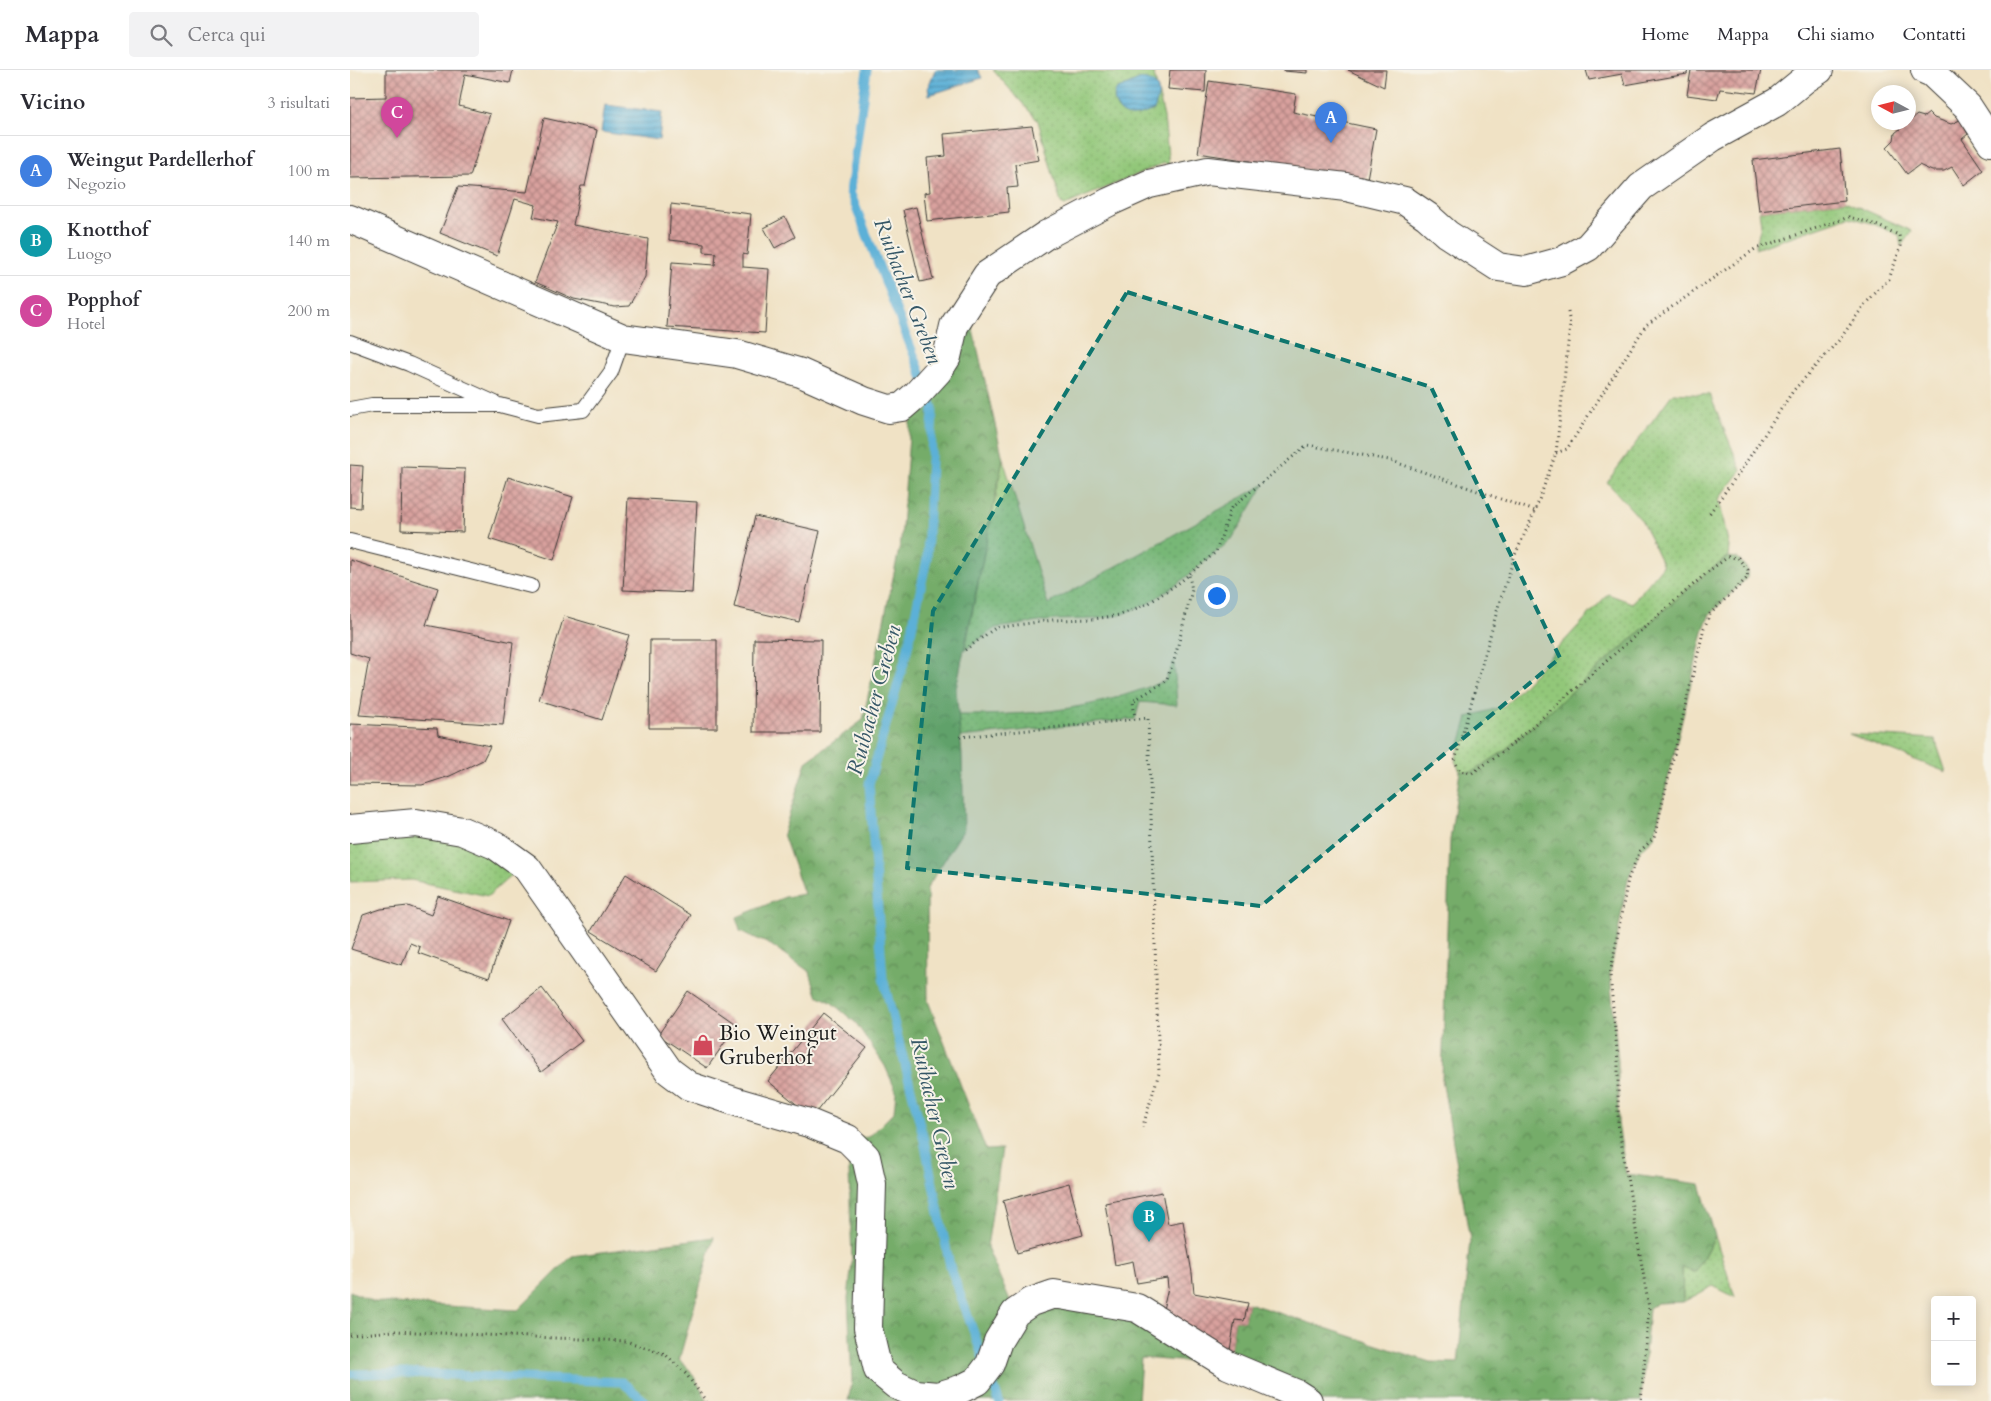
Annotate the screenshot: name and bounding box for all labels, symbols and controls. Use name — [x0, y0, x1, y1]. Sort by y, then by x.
search box — [129, 12, 479, 57]
text: Mappa — [25, 18, 99, 51]
icon: search — [147, 21, 175, 49]
text: Cerca qui — [187, 22, 265, 48]
text: Home — [1641, 22, 1689, 47]
text: Mappa — [1717, 22, 1769, 47]
text: Chi siamo — [1797, 22, 1874, 47]
text: Contatti — [1902, 22, 1966, 47]
north arrow — [1871, 85, 1916, 130]
text: Vicino — [20, 88, 85, 117]
text: 3 risultati — [267, 92, 330, 114]
pin: C — [381, 97, 413, 138]
pin: A — [1315, 102, 1347, 143]
text: Weingut Pardellerhof — [67, 147, 253, 173]
text: A — [30, 160, 42, 182]
text: 100 m — [288, 160, 330, 182]
text: Negozio — [67, 173, 126, 195]
water label: Ruibacher Greben — [866, 214, 950, 369]
text: Knotthof — [67, 217, 149, 243]
text: B — [30, 230, 42, 252]
text: 140 m — [288, 230, 330, 252]
text: Luogo — [67, 243, 112, 265]
text: Popphof — [67, 287, 139, 313]
text: C — [30, 300, 42, 322]
text: 200 m — [288, 300, 330, 322]
text: Hotel — [67, 313, 105, 335]
your location — [1204, 583, 1230, 609]
water label: Ruibacher Greben — [840, 621, 909, 778]
place label: Bio Weingut Gruberhof — [719, 1019, 837, 1072]
shop icon: Bio Weingut Gruberhof — [690, 1032, 716, 1058]
water label: Ruibacher Greben — [903, 1035, 967, 1192]
pin: B — [1133, 1201, 1165, 1242]
map controls — [1931, 1296, 1976, 1386]
button: + — [1931, 1296, 1976, 1341]
button: − — [1931, 1341, 1976, 1386]

